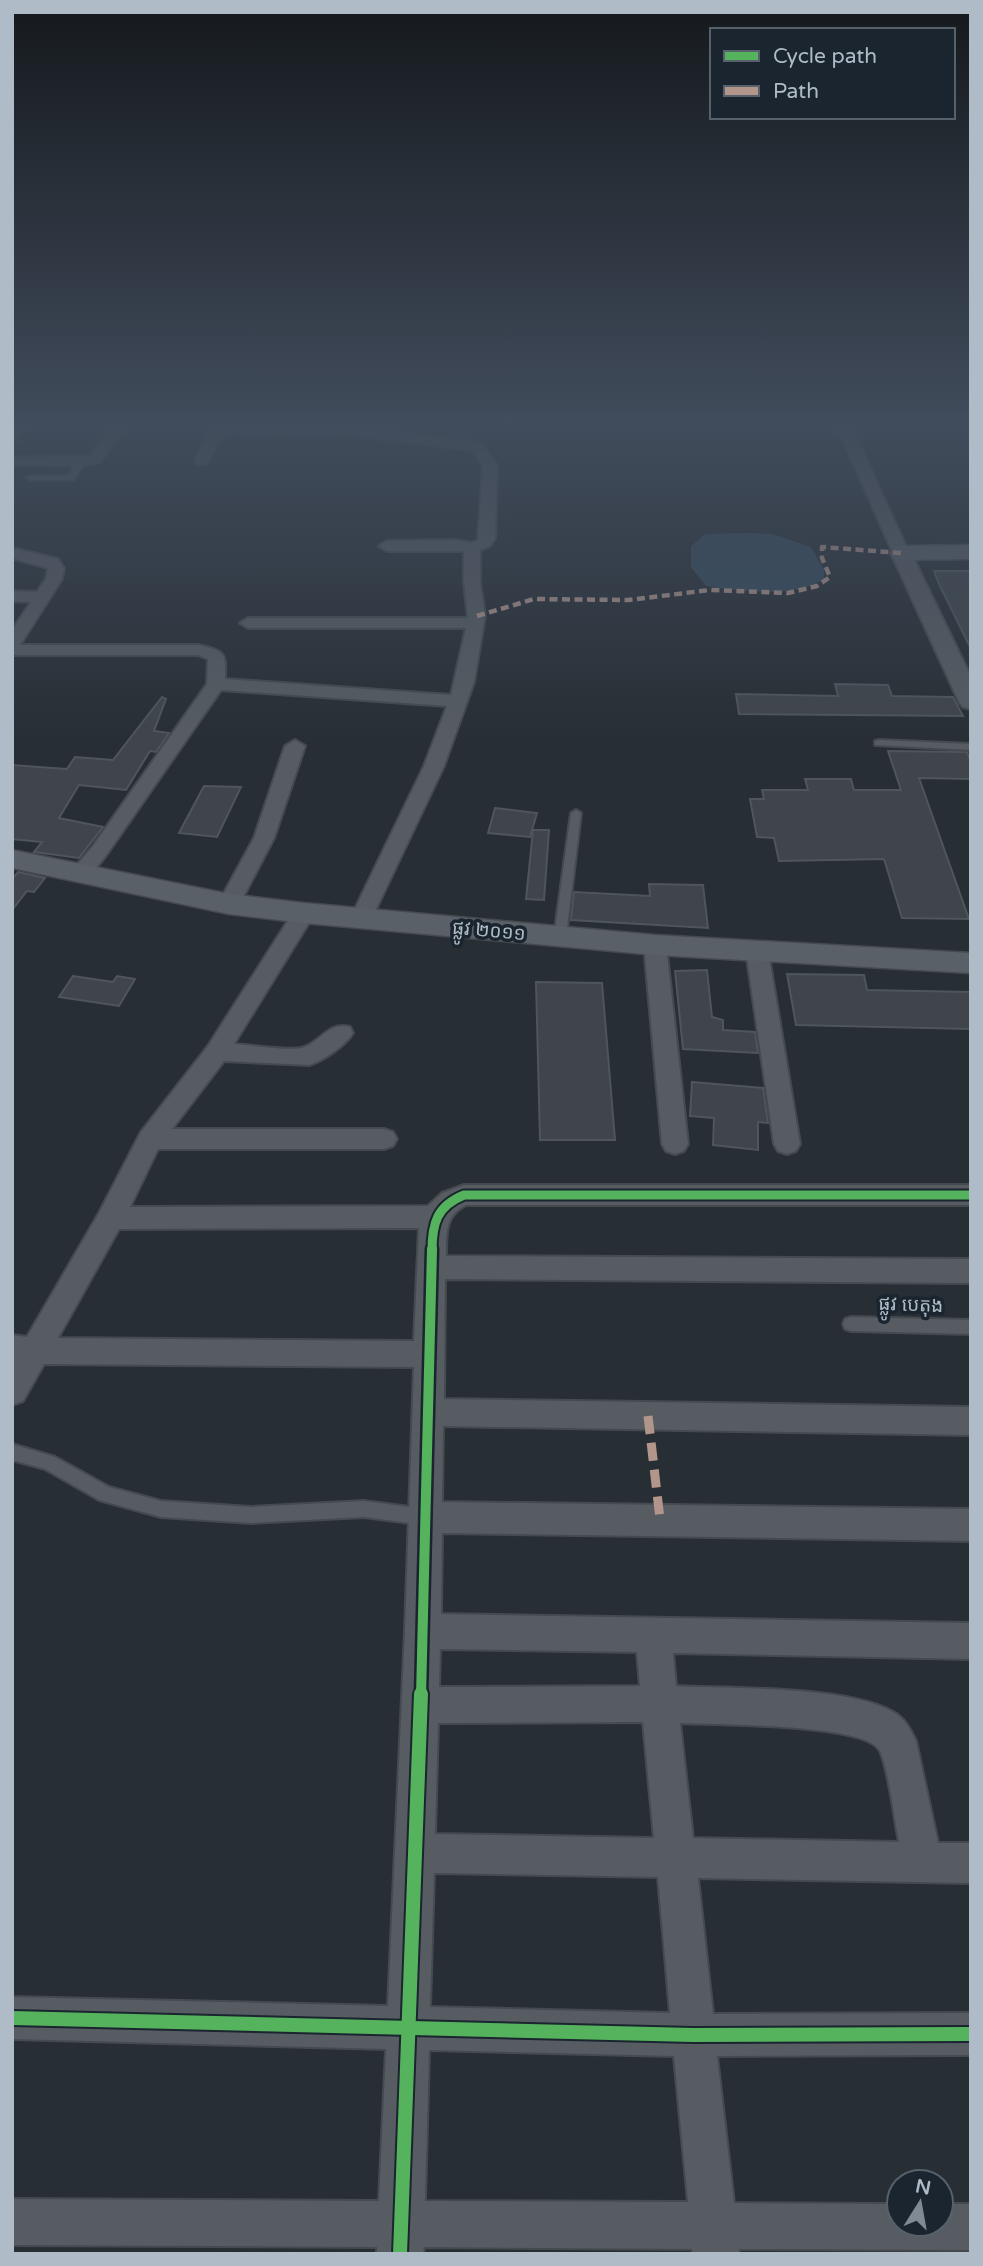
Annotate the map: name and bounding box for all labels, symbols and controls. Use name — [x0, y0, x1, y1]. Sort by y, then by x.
legend — [710, 28, 955, 119]
text: Cycle path — [773, 44, 877, 69]
text: Path — [773, 79, 819, 104]
street label: ផ្លូវ ២០១១ — [451, 917, 527, 951]
street label: ផ្លូវ បេតុង — [878, 1293, 944, 1323]
north arrow — [885, 2168, 955, 2238]
text: N — [913, 2175, 933, 2200]

